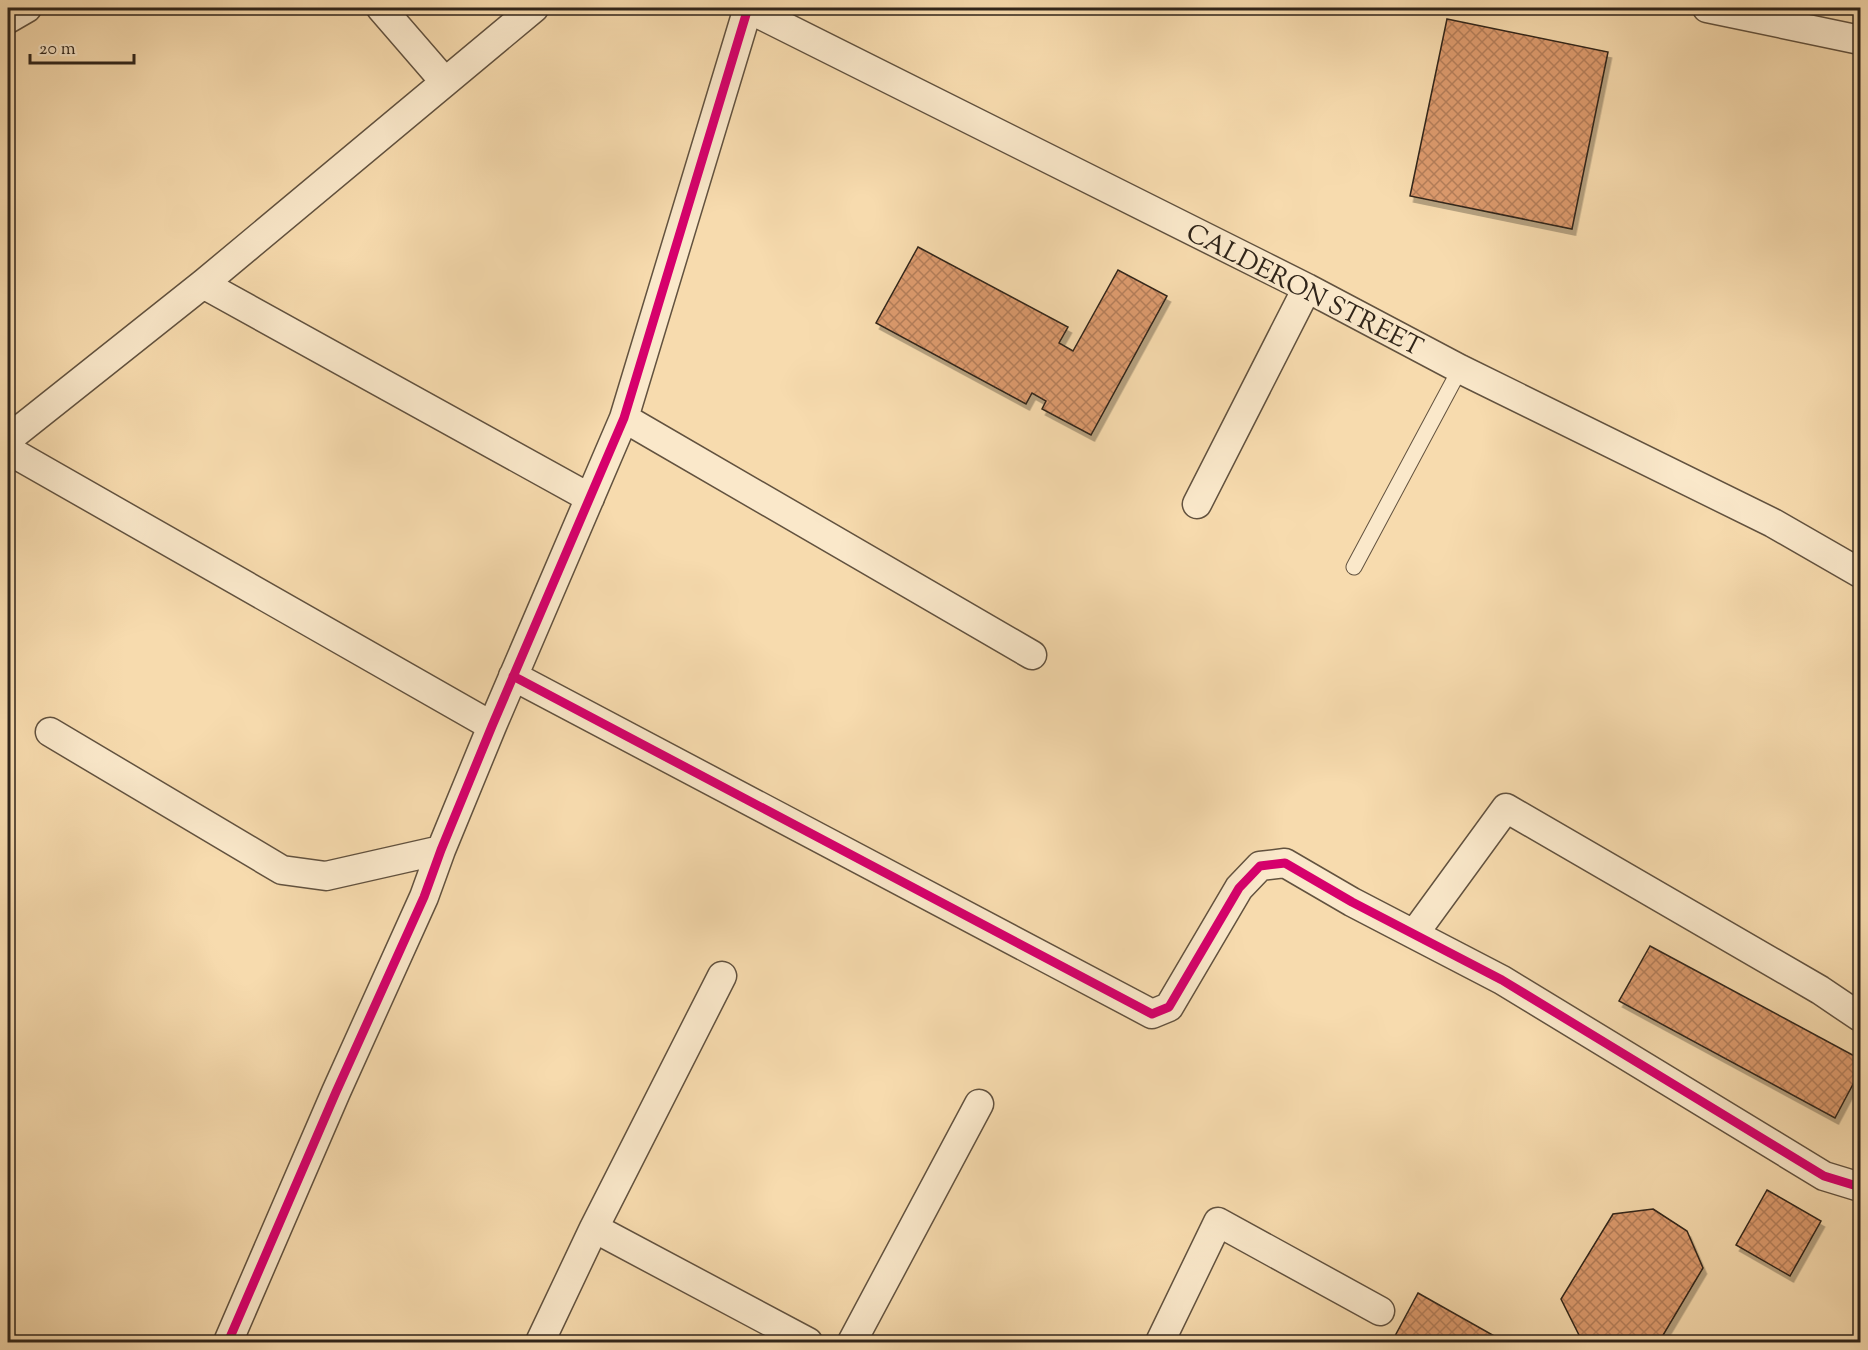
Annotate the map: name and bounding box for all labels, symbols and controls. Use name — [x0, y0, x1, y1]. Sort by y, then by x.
scale bar — [30, 27, 134, 65]
text: 20 m — [39, 37, 76, 63]
street label: CALDERON STREET — [1179, 215, 1429, 367]

